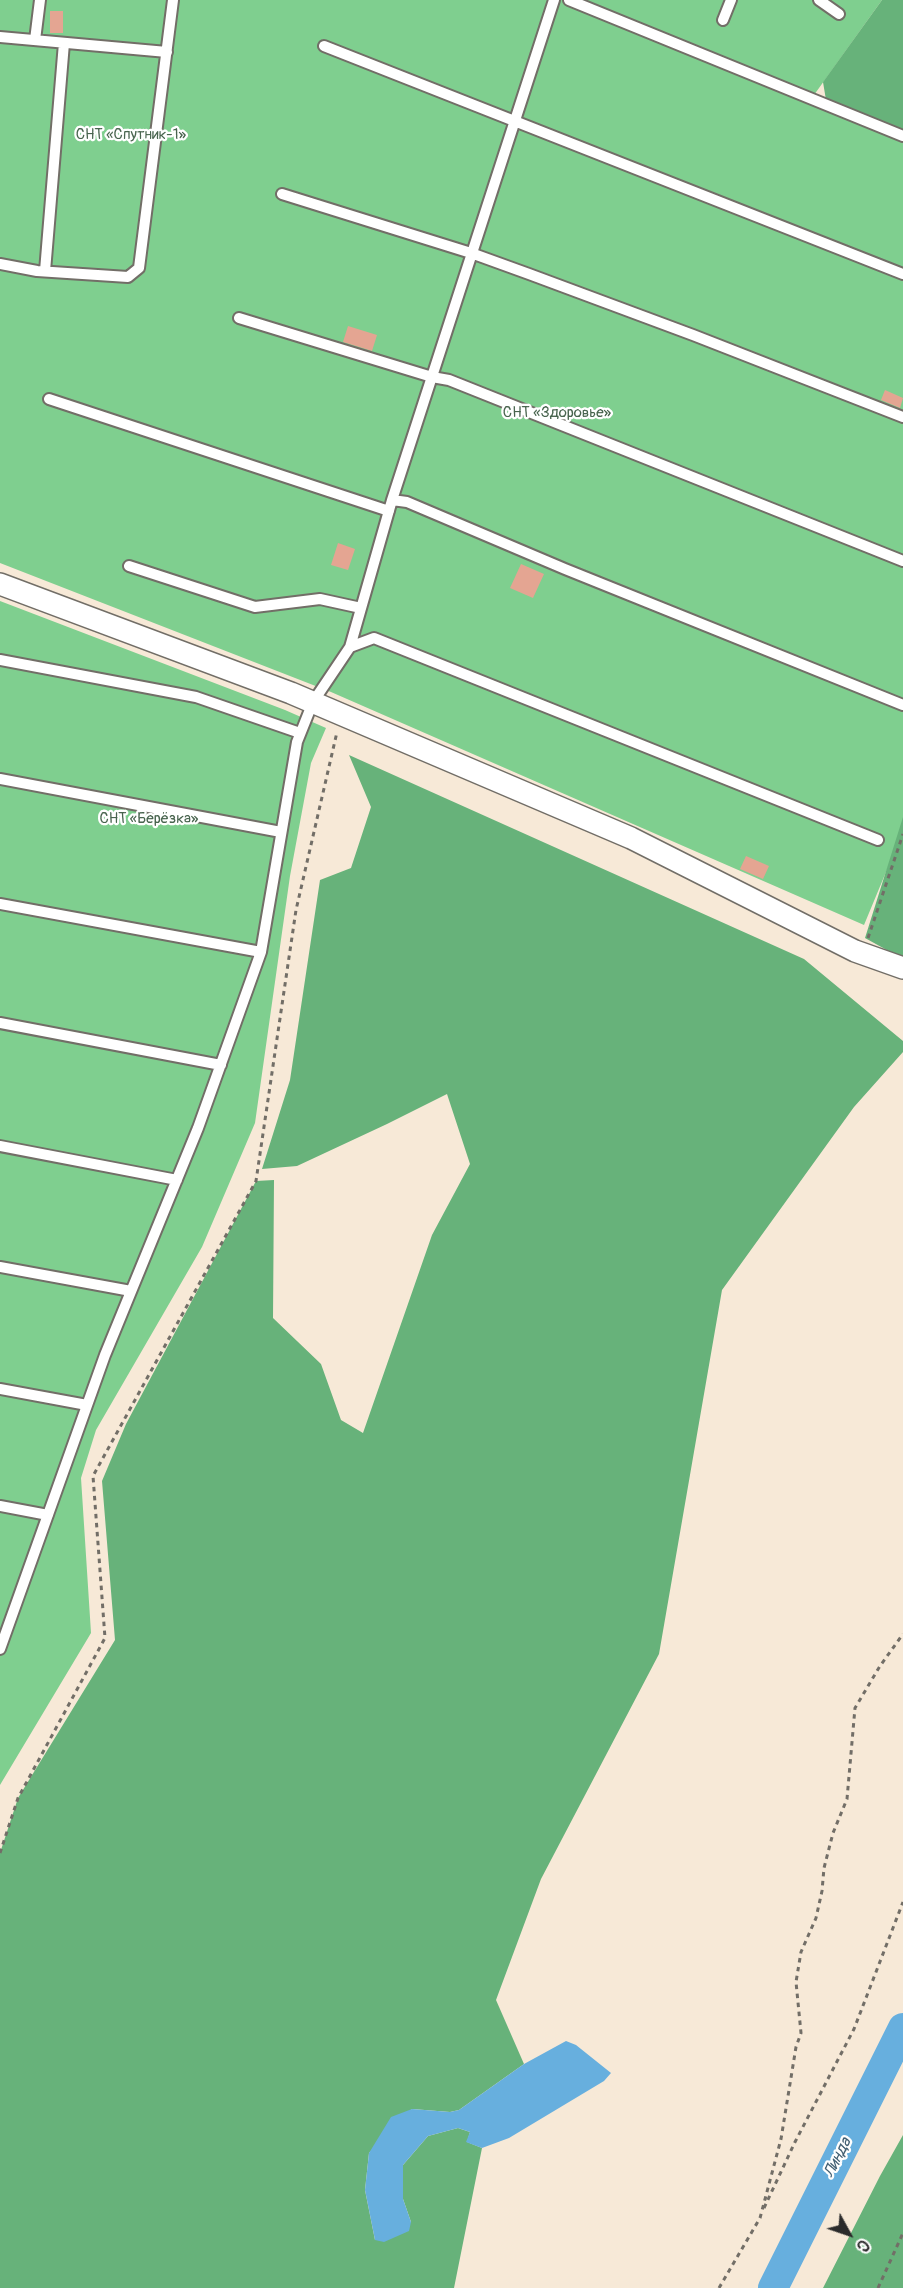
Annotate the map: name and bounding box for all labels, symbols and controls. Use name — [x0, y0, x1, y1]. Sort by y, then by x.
park label: СНТ «Спутник-1» — [76, 126, 186, 144]
park label: СНТ «Здоровье» — [503, 404, 611, 422]
park label: СНТ «Берёзка» — [100, 810, 198, 828]
water label: Линда — [820, 2135, 856, 2181]
north arrow — [819, 2204, 879, 2264]
text: С — [852, 2235, 874, 2256]

